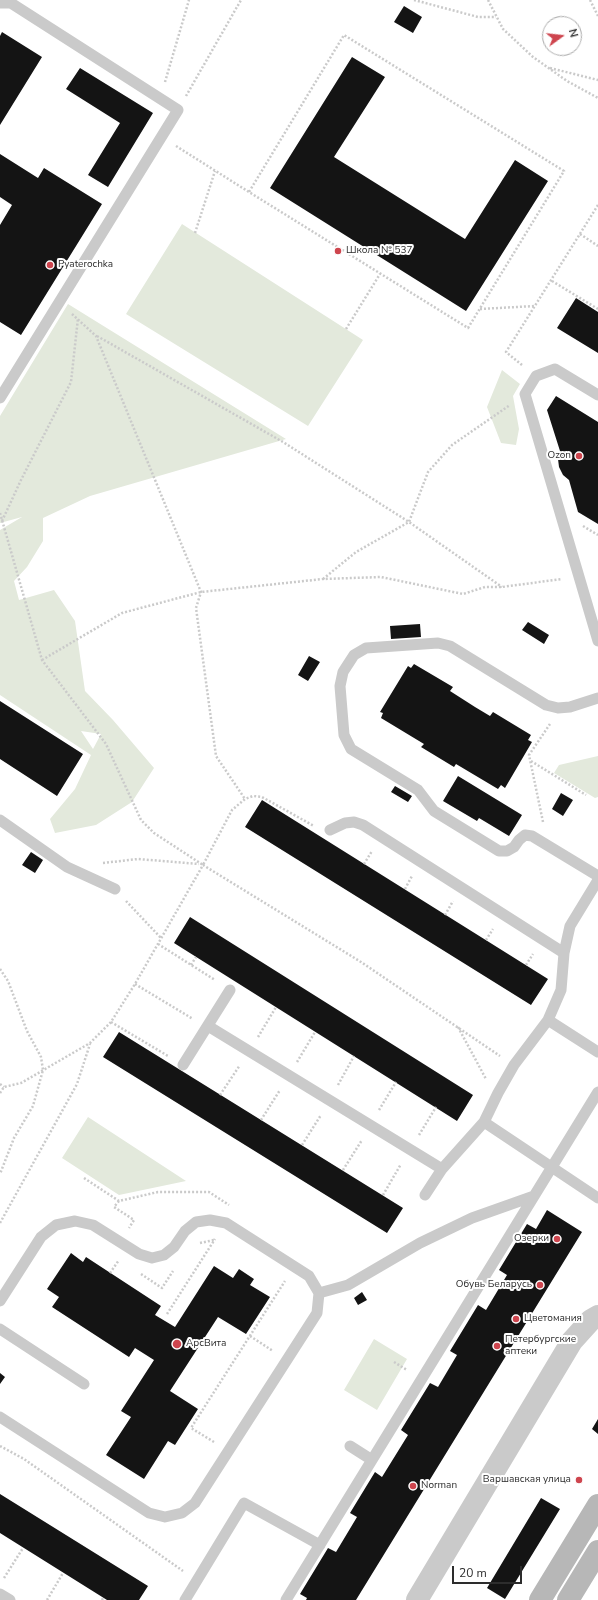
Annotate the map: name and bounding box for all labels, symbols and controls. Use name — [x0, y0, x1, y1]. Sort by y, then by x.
north arrow — [542, 16, 582, 56]
text: N — [565, 27, 581, 39]
place label: Школа № 537 — [346, 245, 412, 257]
marker: Школа № 537 — [333, 246, 343, 256]
place label: Pyaterochka — [58, 259, 113, 271]
marker: Pyaterochka — [45, 260, 55, 270]
place label: Ozon — [548, 450, 571, 462]
marker: Ozon — [574, 451, 584, 461]
place label: Озерки — [514, 1233, 549, 1245]
marker: Озерки — [552, 1234, 562, 1244]
place label: Обувь Беларусь — [456, 1279, 532, 1291]
marker: Обувь Беларусь — [535, 1280, 545, 1290]
place label: Цветомания — [524, 1313, 582, 1325]
marker: Цветомания — [511, 1314, 521, 1324]
place label: Петербургские аптеки — [505, 1334, 576, 1358]
marker: АрсВита — [171, 1338, 183, 1350]
place label: АрсВита — [186, 1338, 226, 1350]
marker: Петербургские аптеки — [492, 1341, 502, 1351]
place label: Варшавская улица — [483, 1474, 571, 1486]
marker: Варшавская улица — [574, 1475, 584, 1485]
place label: Norman — [421, 1480, 457, 1492]
marker: Norman — [408, 1481, 418, 1491]
scale bar — [454, 1558, 524, 1584]
text: 20 m — [459, 1565, 487, 1581]

